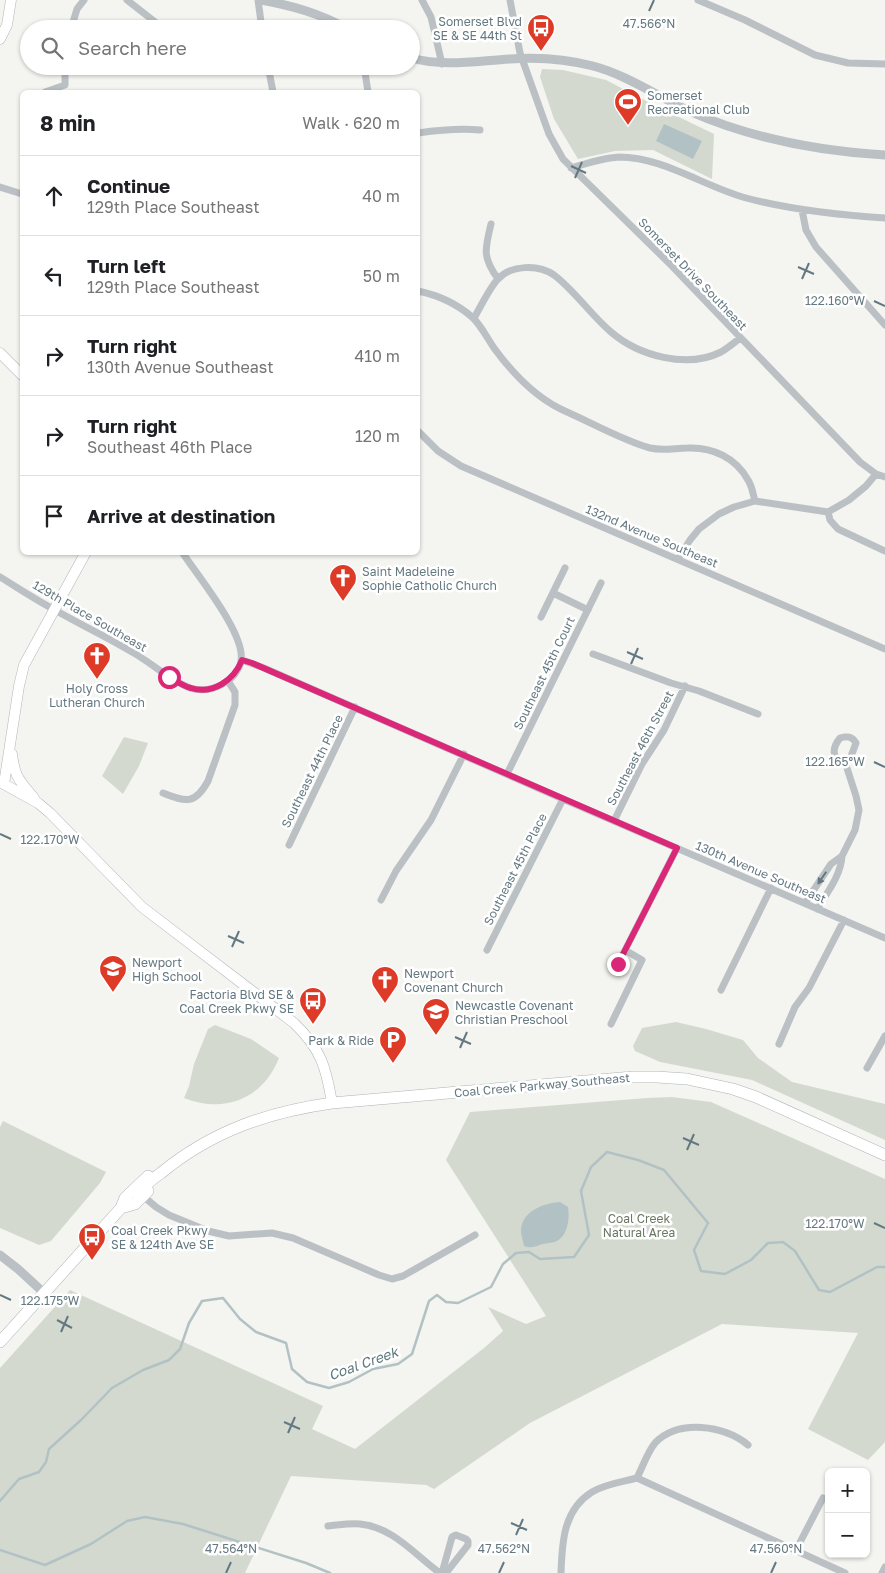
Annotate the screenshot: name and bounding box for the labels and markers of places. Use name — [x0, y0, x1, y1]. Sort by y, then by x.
bus stop icon: Somerset Blvd SE & SE 44th St — [526, 13, 556, 52]
place label: Somerset Blvd SE & SE 44th St — [433, 14, 522, 43]
sports icon: Somerset Recreational Club — [613, 87, 643, 126]
place label: Somerset Recreational Club — [647, 88, 750, 117]
church icon: Saint Madeleine Sophie Catholic Church — [328, 563, 358, 602]
place label: Saint Madeleine Sophie Catholic Church — [362, 564, 497, 593]
church icon: Holy Cross Lutheran Church — [82, 641, 112, 680]
place label: Holy Cross Lutheran Church — [49, 681, 145, 710]
school or university icon: Newport High School — [98, 954, 128, 993]
place label: Newport High School — [132, 955, 202, 984]
church icon: Newport Covenant Church — [370, 965, 400, 1004]
place label: Newport Covenant Church — [404, 966, 503, 995]
bus stop icon: Factoria Blvd SE & Coal Creek Pkwy SE — [298, 986, 328, 1025]
place label: Factoria Blvd SE & Coal Creek Pkwy SE — [179, 987, 294, 1016]
school or university icon: Newcastle Covenant Christian Preschool — [421, 997, 451, 1036]
place label: Newcastle Covenant Christian Preschool — [455, 998, 574, 1027]
parking icon: Park & Ride — [378, 1025, 408, 1064]
place label: Park & Ride — [308, 1033, 374, 1048]
bus stop icon: Coal Creek Pkwy SE & 124th Ave SE — [77, 1222, 107, 1261]
place label: Coal Creek Pkwy SE & 124th Ave SE — [111, 1223, 214, 1252]

